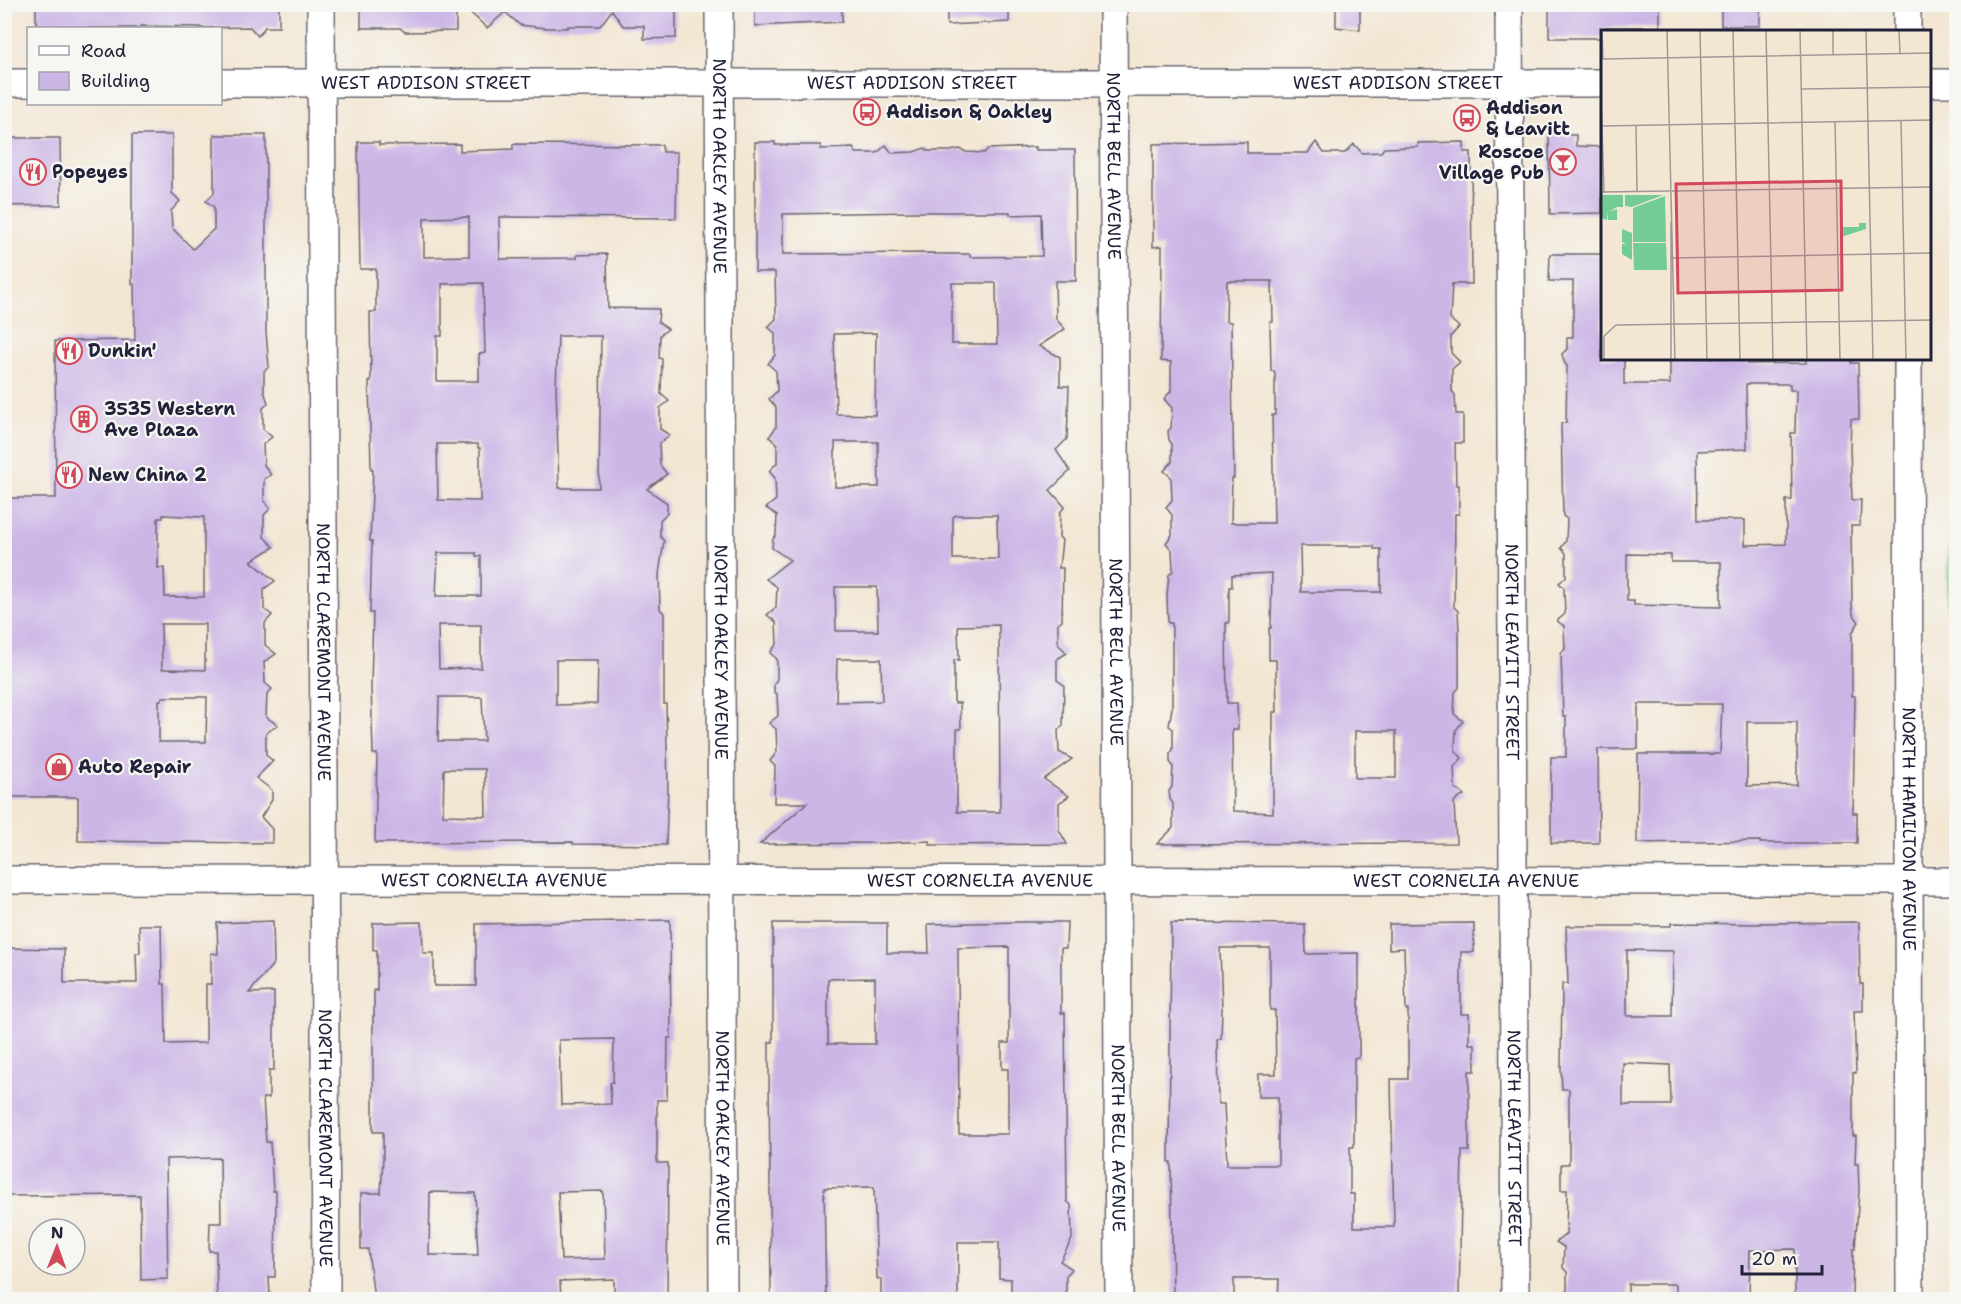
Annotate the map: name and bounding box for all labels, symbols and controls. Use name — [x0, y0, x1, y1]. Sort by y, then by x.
legend — [27, 27, 222, 105]
inset map — [1601, 30, 1931, 360]
text: Road — [81, 39, 126, 63]
street label: NORTH OAKLEY AVENUE — [707, 58, 732, 274]
text: Building — [81, 69, 150, 93]
street label: WEST ADDISON STREET — [321, 71, 531, 95]
street label: WEST ADDISON STREET — [807, 71, 1017, 95]
street label: WEST ADDISON STREET — [1293, 71, 1503, 95]
street label: NORTH BELL AVENUE — [1101, 72, 1126, 260]
place label: Addison & Leavitt — [1486, 96, 1570, 141]
bus stop icon: Addison & Oakley — [852, 97, 882, 127]
place label: Addison & Oakley — [886, 100, 1052, 124]
bus stop icon: Addison & Leavitt — [1452, 103, 1482, 133]
place label: Roscoe Village Pub — [1439, 140, 1544, 185]
bar icon: Roscoe Village Pub — [1548, 147, 1578, 177]
restaurant icon: Popeyes — [18, 157, 48, 187]
place label: Popeyes — [52, 160, 128, 184]
restaurant icon: Dunkin' — [54, 336, 84, 366]
place label: Dunkin' — [88, 339, 157, 363]
place label: 3535 Western Ave Plaza — [104, 397, 235, 442]
building icon: 3535 Western Ave Plaza — [69, 404, 99, 434]
restaurant icon: New China 2 — [54, 460, 84, 490]
place label: New China 2 — [88, 463, 207, 487]
street label: NORTH CLAREMONT AVENUE — [311, 523, 336, 781]
street label: NORTH OAKLEY AVENUE — [709, 544, 733, 760]
street label: NORTH LEAVITT STREET — [1499, 544, 1525, 760]
street label: NORTH BELL AVENUE — [1104, 558, 1128, 746]
street label: NORTH HAMILTON AVENUE — [1897, 707, 1921, 951]
shop icon: Auto Repair — [44, 752, 74, 782]
place label: Auto Repair — [78, 755, 192, 779]
street label: WEST CORNELIA AVENUE — [381, 868, 607, 892]
street label: WEST CORNELIA AVENUE — [867, 868, 1093, 893]
street label: WEST CORNELIA AVENUE — [1353, 869, 1579, 893]
street label: NORTH CLAREMONT AVENUE — [313, 1009, 338, 1267]
street label: NORTH OAKLEY AVENUE — [710, 1030, 735, 1246]
street label: NORTH LEAVITT STREET — [1502, 1030, 1527, 1246]
street label: NORTH BELL AVENUE — [1106, 1044, 1131, 1232]
north arrow — [27, 1217, 87, 1277]
text: N — [51, 1222, 64, 1243]
scale bar — [1742, 1238, 1822, 1276]
text: 20 m — [1751, 1247, 1797, 1271]

